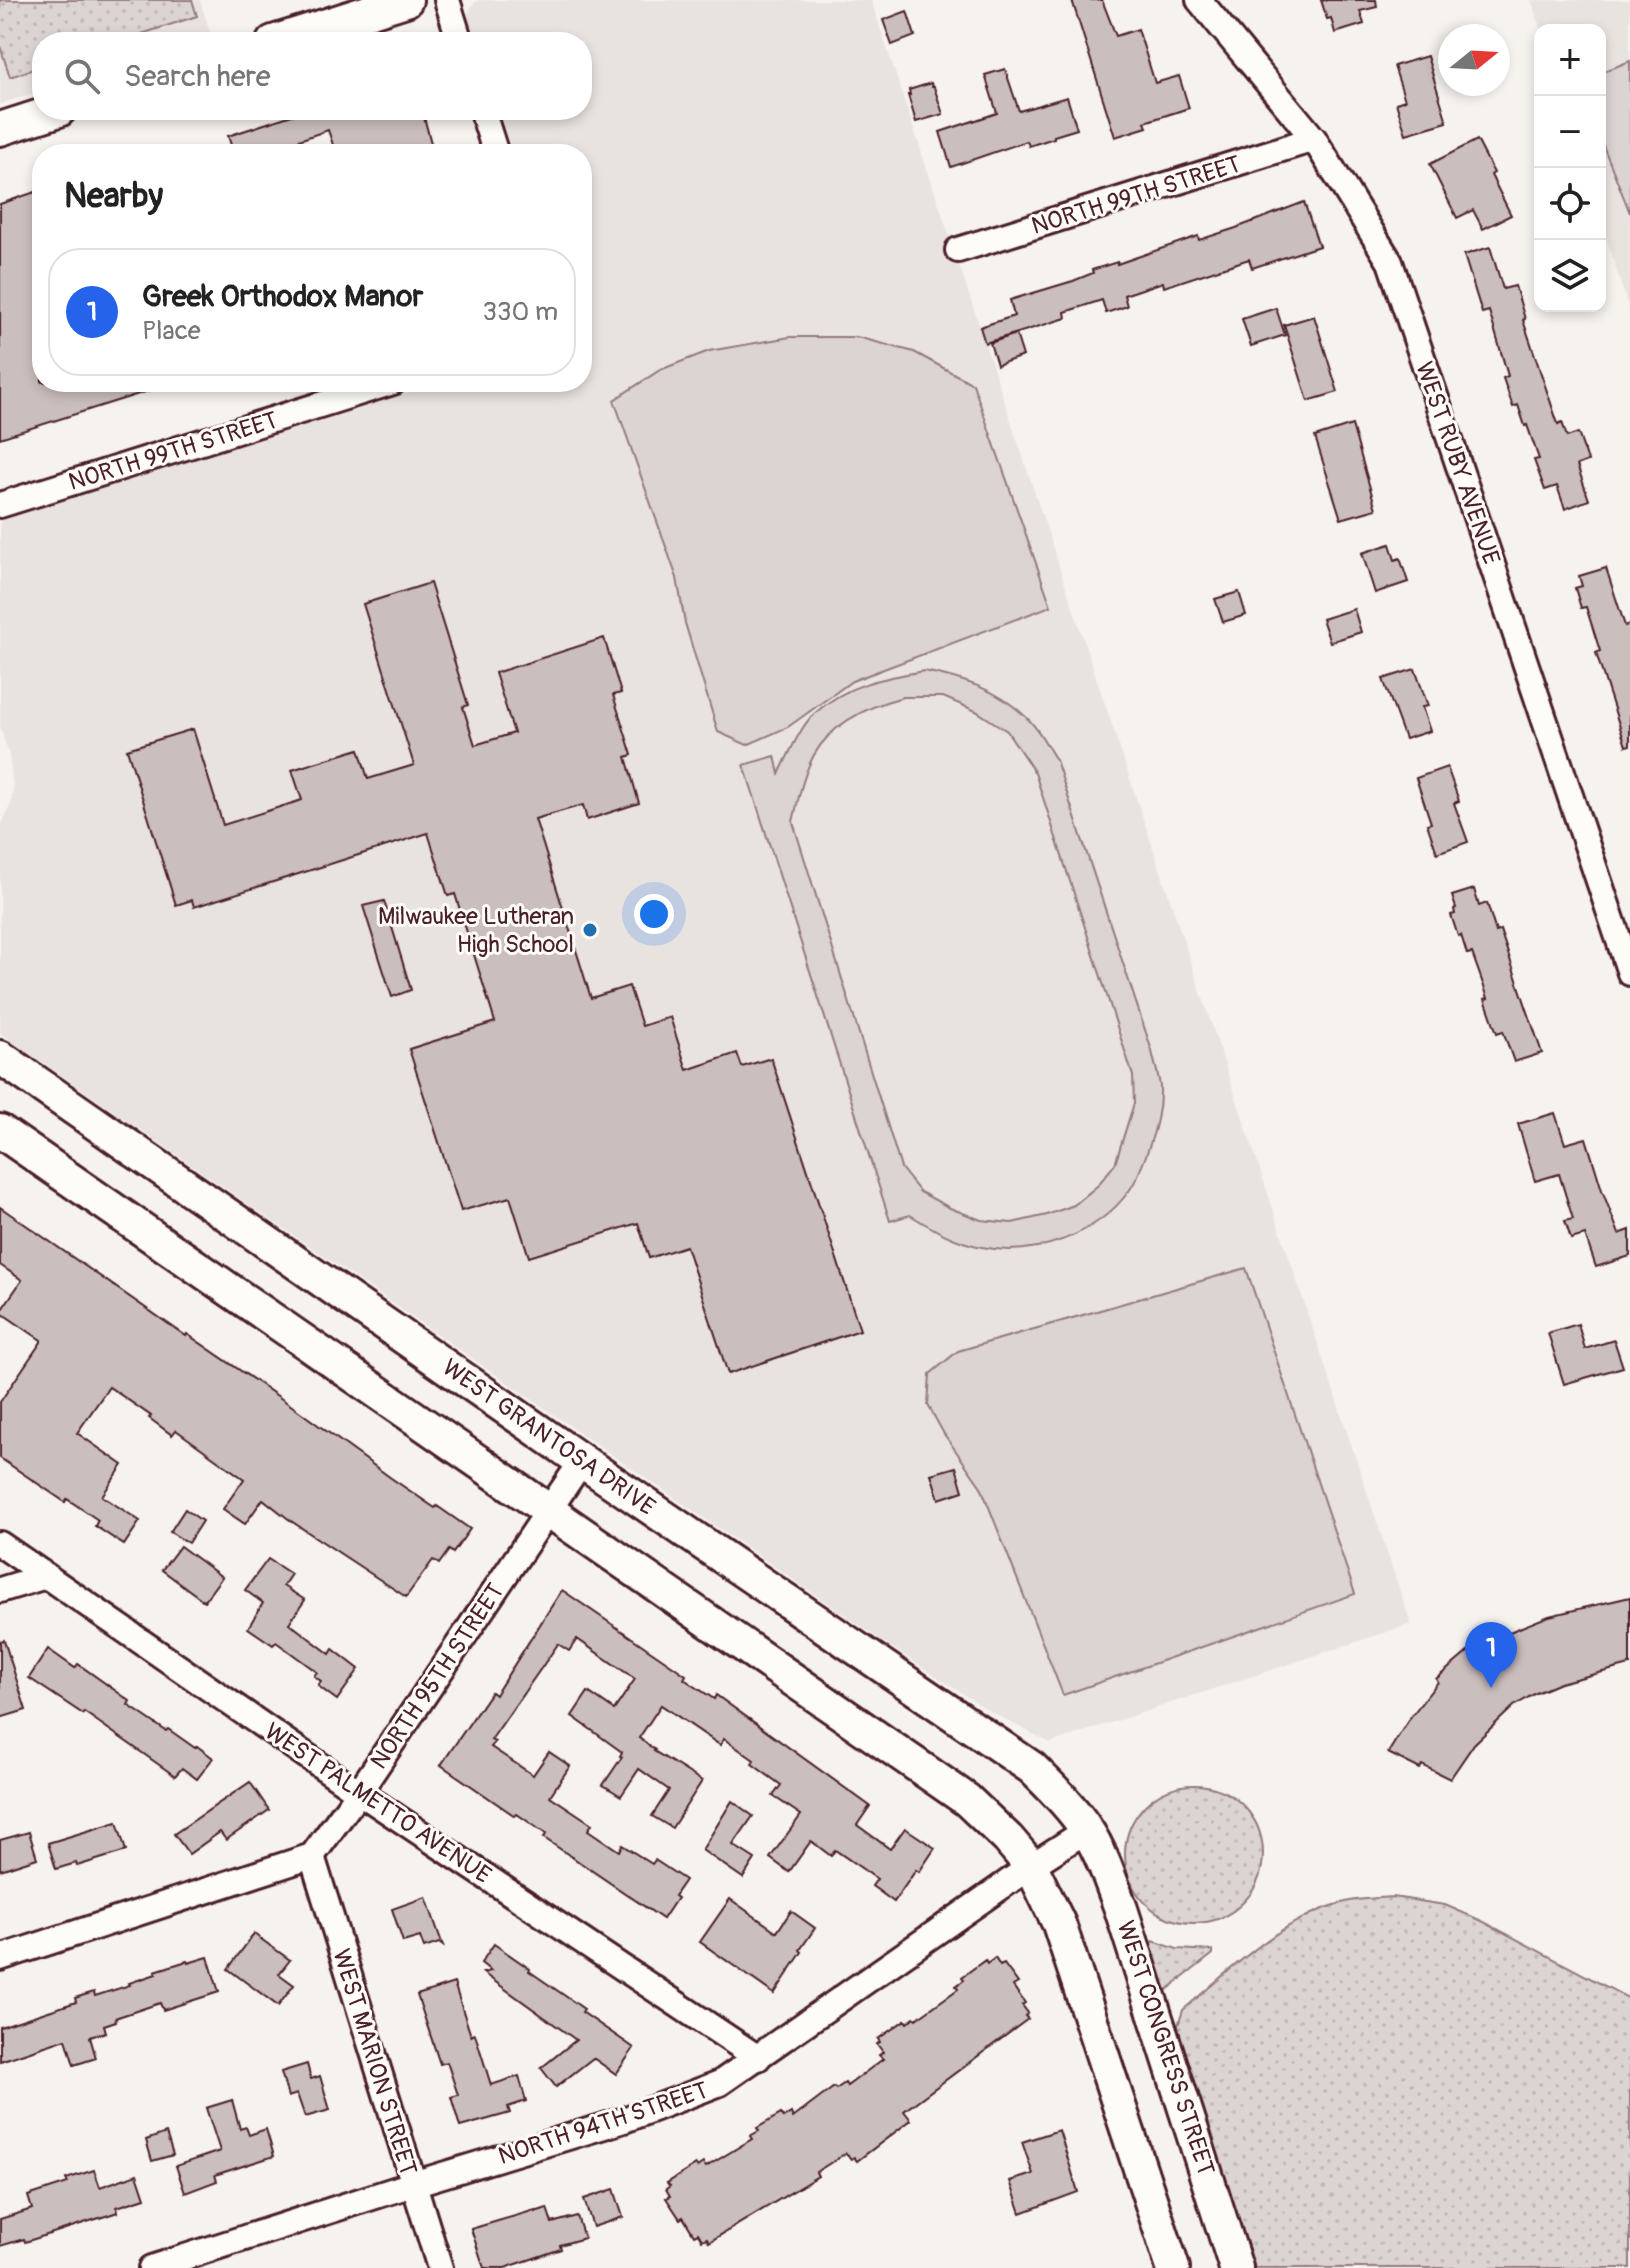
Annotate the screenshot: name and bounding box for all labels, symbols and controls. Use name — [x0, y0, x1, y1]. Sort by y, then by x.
north arrow — [1438, 24, 1510, 96]
map controls — [1534, 24, 1606, 312]
button: + — [1534, 24, 1606, 96]
search box — [32, 32, 592, 120]
icon: search — [60, 54, 104, 98]
text: Search here — [124, 58, 271, 95]
button: − — [1534, 96, 1606, 168]
street label: NORTH 99TH STREET — [1028, 150, 1244, 241]
button: locate — [1534, 168, 1606, 240]
text: Nearby — [64, 175, 163, 218]
button: layers — [1534, 240, 1606, 312]
text: Greek Orthodox Manor — [142, 278, 423, 315]
text: 1 — [87, 296, 97, 328]
text: 330 m — [482, 296, 558, 328]
text: Place — [142, 315, 201, 347]
street label: WEST RUBY AVENUE — [1409, 358, 1506, 568]
street label: NORTH 99TH STREET — [65, 406, 281, 497]
your location — [634, 894, 674, 934]
place label: Milwaukee Lutheran High School — [378, 902, 574, 959]
marker: Milwaukee Lutheran High School — [581, 921, 599, 939]
street label: WEST GRANTOSA DRIVE — [437, 1353, 661, 1522]
street label: NORTH 95TH STREET — [365, 1578, 510, 1775]
pin: 1 — [1465, 1622, 1517, 1688]
street label: WEST PALMETTO AVENUE — [259, 1717, 496, 1890]
street label: WEST CONGRESS STREET — [1111, 1917, 1220, 2179]
street label: WEST MARION STREET — [326, 1945, 423, 2179]
street label: NORTH 94TH STREET — [495, 2076, 712, 2171]

